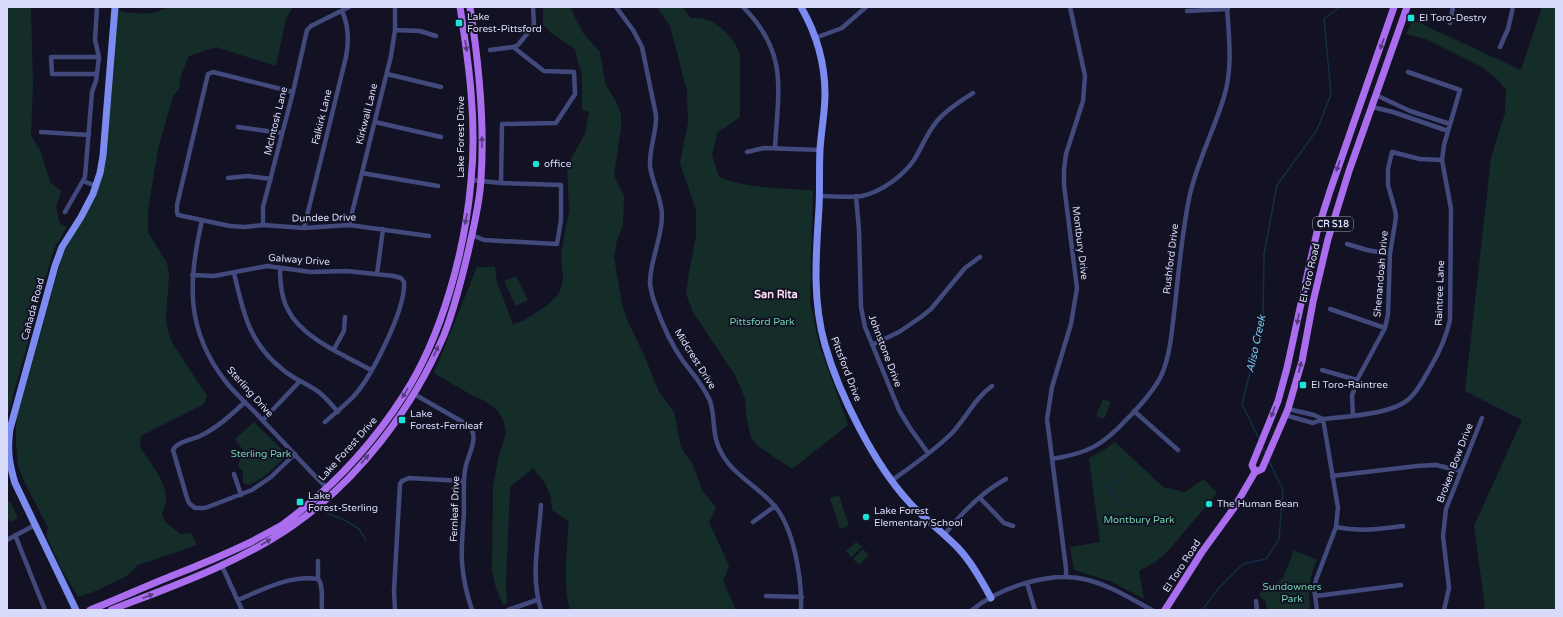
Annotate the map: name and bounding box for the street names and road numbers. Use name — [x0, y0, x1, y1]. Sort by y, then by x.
street label: Kirkwall Lane — [354, 82, 380, 146]
street label: McIntosh Lane — [262, 85, 290, 156]
street label: Falkirk Lane — [309, 88, 335, 146]
street label: Lake Forest Drive — [455, 96, 467, 178]
street label: Montbury Drive — [1070, 205, 1091, 281]
street label: Dundee Drive — [292, 211, 357, 225]
road number: CR S18 — [1313, 217, 1353, 231]
street label: Rushford Drive — [1161, 223, 1181, 295]
street label: Shenandoah Drive — [1371, 230, 1391, 318]
street label: El Toro Road — [1297, 242, 1323, 304]
street label: Galway Drive — [268, 252, 331, 268]
street label: Raintree Lane — [1433, 260, 1447, 326]
street label: Cañada Road — [19, 277, 47, 341]
street label: Johnstone Drive — [866, 313, 904, 389]
street label: Midcrest Drive — [672, 327, 719, 392]
street label: Pittsford Drive — [828, 335, 864, 403]
street label: Sterling Drive — [224, 364, 276, 420]
street label: Lake Forest Drive — [316, 414, 380, 483]
street label: Broken Bow Drive — [1434, 421, 1476, 505]
street label: Fernleaf Drive — [448, 475, 462, 542]
street label: El Toro Road — [1160, 537, 1204, 595]

